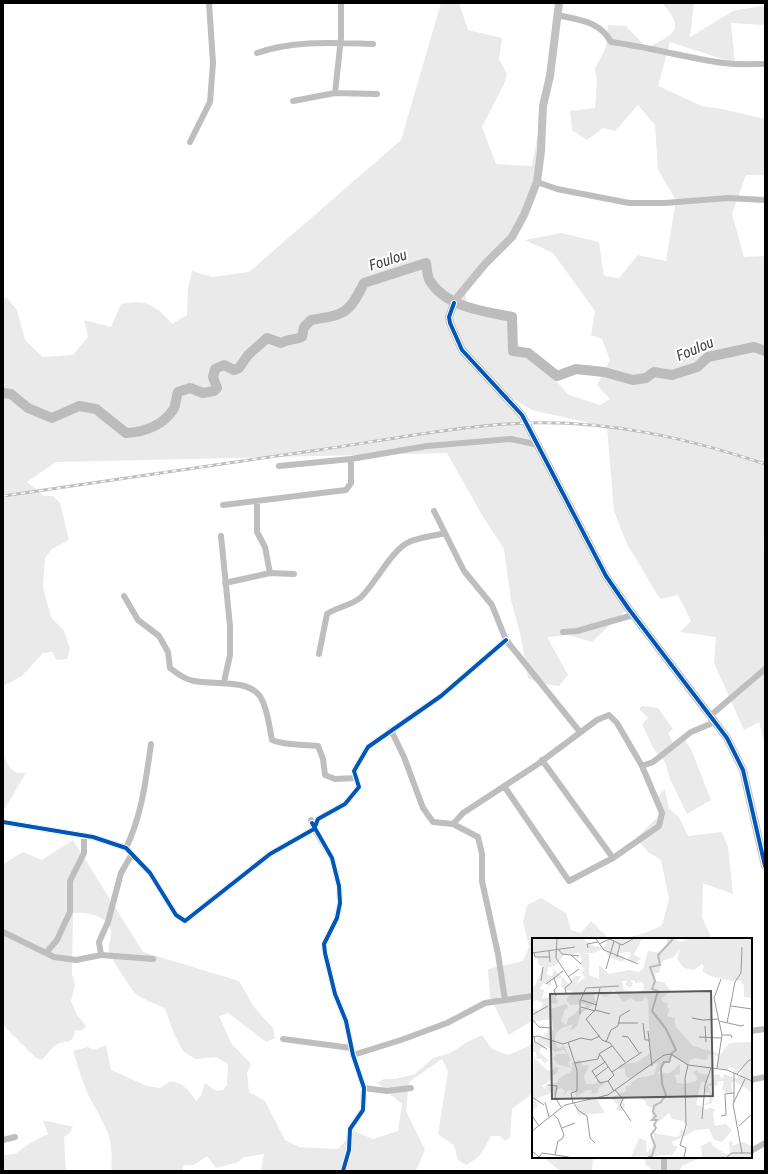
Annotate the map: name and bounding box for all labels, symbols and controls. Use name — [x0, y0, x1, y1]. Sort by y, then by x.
water label: Foulou — [367, 245, 409, 275]
water label: Foulou — [674, 333, 716, 365]
inset map — [532, 938, 752, 1158]

